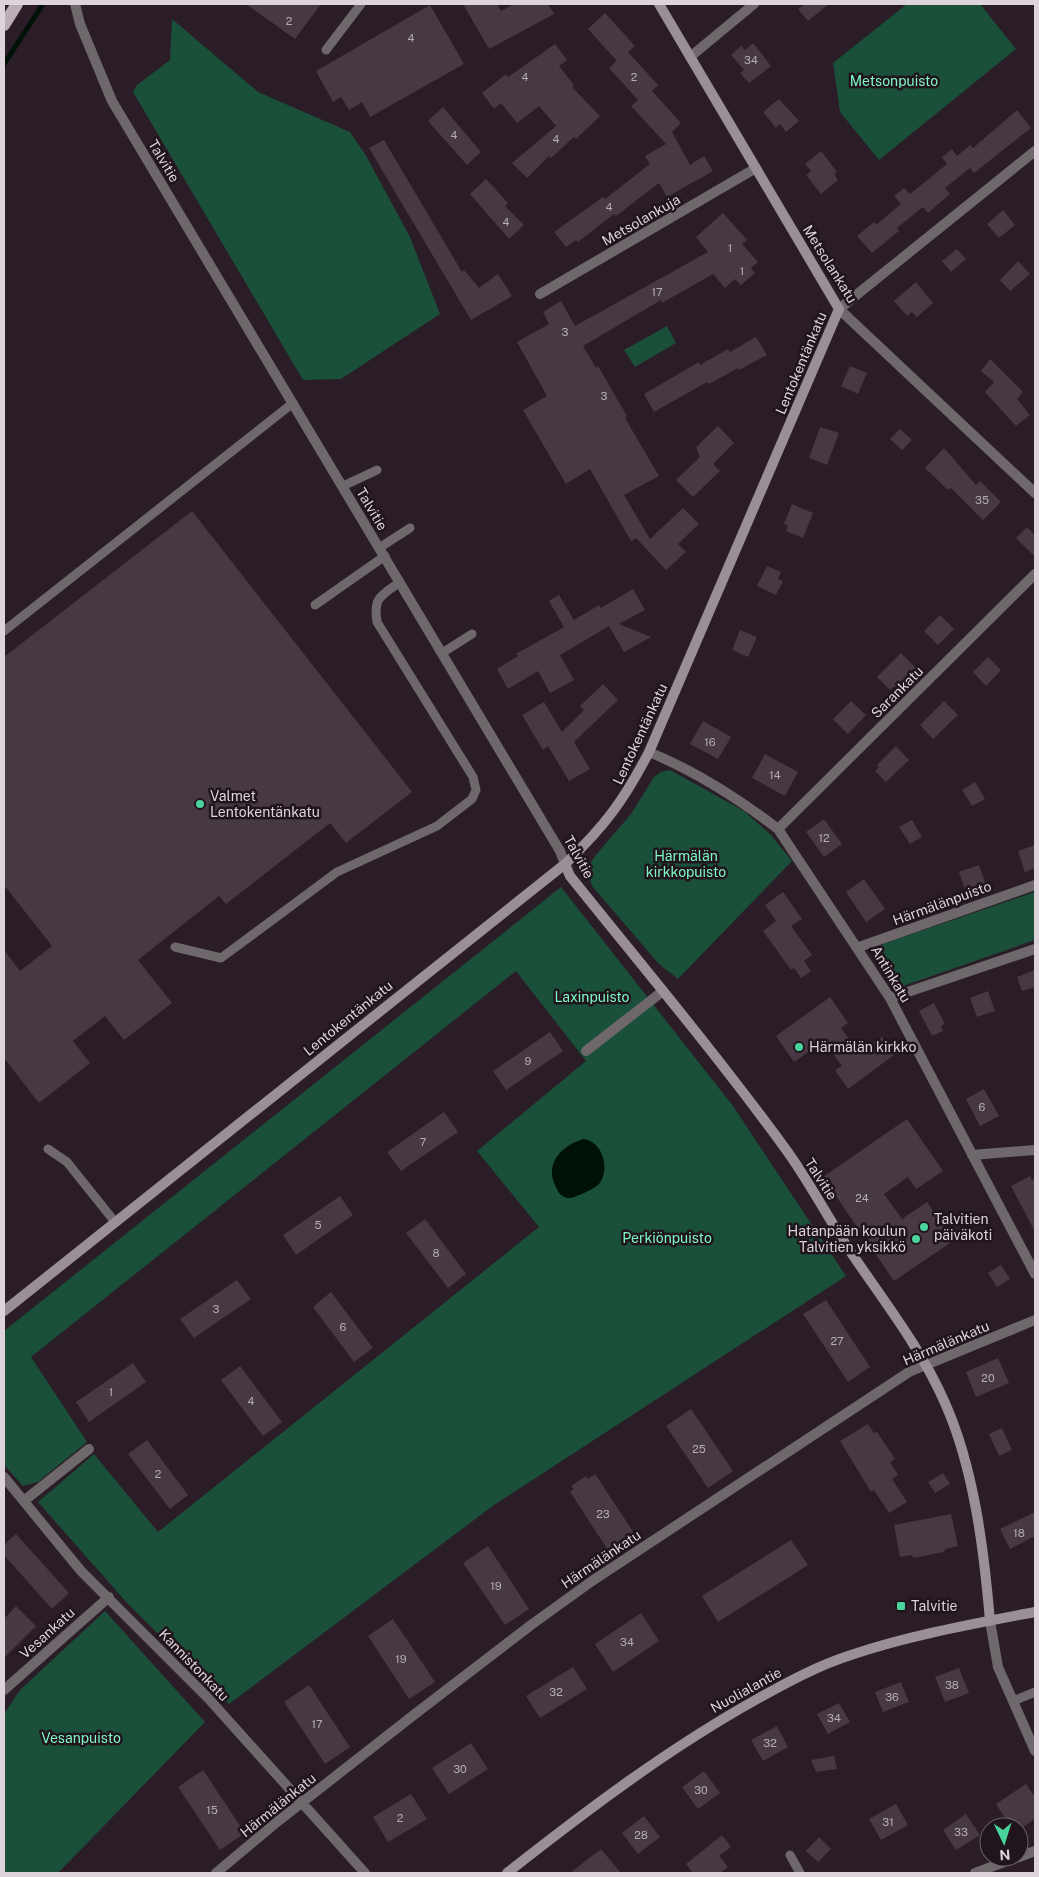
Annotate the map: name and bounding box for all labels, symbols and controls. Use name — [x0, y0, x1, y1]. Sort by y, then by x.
house number: 2 — [286, 15, 293, 27]
house number: 4 — [408, 32, 415, 44]
house number: 34 — [744, 54, 758, 66]
house number: 4 — [522, 71, 529, 83]
house number: 2 — [631, 71, 638, 83]
park label: Metsonpuisto — [850, 73, 938, 89]
house number: 4 — [451, 129, 458, 141]
house number: 4 — [553, 133, 560, 145]
street label: Talvitie — [145, 137, 183, 185]
street label: Metsolankuja — [599, 191, 683, 249]
house number: 4 — [606, 201, 613, 213]
house number: 4 — [503, 216, 510, 228]
street label: Metsolankatu — [800, 222, 860, 306]
house number: 1 — [728, 242, 732, 254]
house number: 1 — [740, 265, 744, 277]
house number: 17 — [651, 286, 663, 298]
street label: Lentokentänkatu — [772, 309, 830, 417]
house number: 3 — [562, 326, 569, 338]
house number: 3 — [601, 390, 608, 402]
street label: Talvitie — [353, 485, 391, 533]
house number: 35 — [975, 494, 989, 506]
street label: Sarankatu — [868, 663, 926, 721]
street label: Lentokentänkatu — [610, 681, 670, 787]
house number: 16 — [704, 736, 716, 748]
house number: 14 — [769, 769, 781, 781]
place label: Valmet Lentokentänkatu — [210, 788, 320, 820]
marker: Valmet Lentokentänkatu — [194, 798, 206, 810]
house number: 12 — [818, 832, 830, 844]
street label: Talvitie — [561, 833, 597, 881]
park label: Härmälän kirkkopuisto — [646, 848, 726, 880]
street label: Härmälänpuisto — [890, 878, 994, 928]
street label: Antinkatu — [868, 943, 914, 1005]
street label: Lentokentänkatu — [300, 977, 396, 1059]
park label: Laxinpuisto — [554, 989, 630, 1005]
place label: Härmälän kirkko — [809, 1039, 916, 1055]
marker: Härmälän kirkko — [793, 1041, 805, 1053]
house number: 9 — [525, 1055, 532, 1067]
house number: 6 — [979, 1101, 986, 1113]
house number: 7 — [420, 1136, 427, 1148]
street label: Talvitie — [802, 1155, 840, 1203]
house number: 24 — [855, 1192, 869, 1204]
place label: Talvitien päiväkoti — [934, 1211, 992, 1243]
house number: 5 — [314, 1219, 322, 1231]
marker: Talvitien päiväkoti — [918, 1221, 930, 1233]
place label: Hatanpään koulun Talvitien yksikkö — [788, 1223, 906, 1255]
park label: Perkiönpuisto — [622, 1230, 712, 1246]
marker: Hatanpään koulun Talvitien yksikkö — [910, 1233, 922, 1245]
house number: 8 — [432, 1247, 440, 1259]
house number: 3 — [213, 1303, 220, 1315]
street label: Härmälänkatu — [900, 1318, 992, 1368]
house number: 6 — [340, 1321, 347, 1333]
house number: 27 — [830, 1335, 844, 1347]
house number: 20 — [981, 1372, 995, 1384]
house number: 1 — [109, 1386, 113, 1398]
house number: 4 — [248, 1395, 255, 1407]
house number: 25 — [692, 1443, 706, 1455]
house number: 2 — [155, 1468, 162, 1480]
house number: 23 — [596, 1508, 610, 1520]
street label: Härmälänkatu — [558, 1527, 644, 1591]
house number: 18 — [1013, 1527, 1025, 1539]
house number: 19 — [490, 1580, 502, 1592]
place label: Talvitie — [911, 1598, 958, 1614]
marker: Talvitie — [895, 1600, 907, 1612]
street label: Vesankatu — [16, 1604, 78, 1662]
street label: Kannistonkatu — [156, 1626, 232, 1704]
house number: 34 — [620, 1636, 634, 1648]
house number: 19 — [395, 1653, 407, 1665]
street label: Nuolialantie — [708, 1664, 784, 1716]
house number: 38 — [945, 1679, 959, 1691]
house number: 32 — [549, 1686, 563, 1698]
house number: 36 — [885, 1691, 899, 1703]
house number: 34 — [827, 1712, 841, 1724]
house number: 17 — [311, 1718, 323, 1730]
park label: Vesanpuisto — [41, 1730, 121, 1746]
house number: 32 — [763, 1737, 777, 1749]
house number: 30 — [453, 1763, 467, 1775]
street label: Härmälänkatu — [237, 1770, 319, 1840]
house number: 30 — [694, 1784, 708, 1796]
house number: 15 — [206, 1804, 218, 1816]
house number: 2 — [397, 1812, 404, 1824]
house number: 31 — [882, 1816, 894, 1828]
north arrow — [979, 1817, 1029, 1867]
house number: 33 — [954, 1826, 968, 1838]
house number: 28 — [634, 1829, 648, 1841]
text: N — [999, 1847, 1011, 1863]

